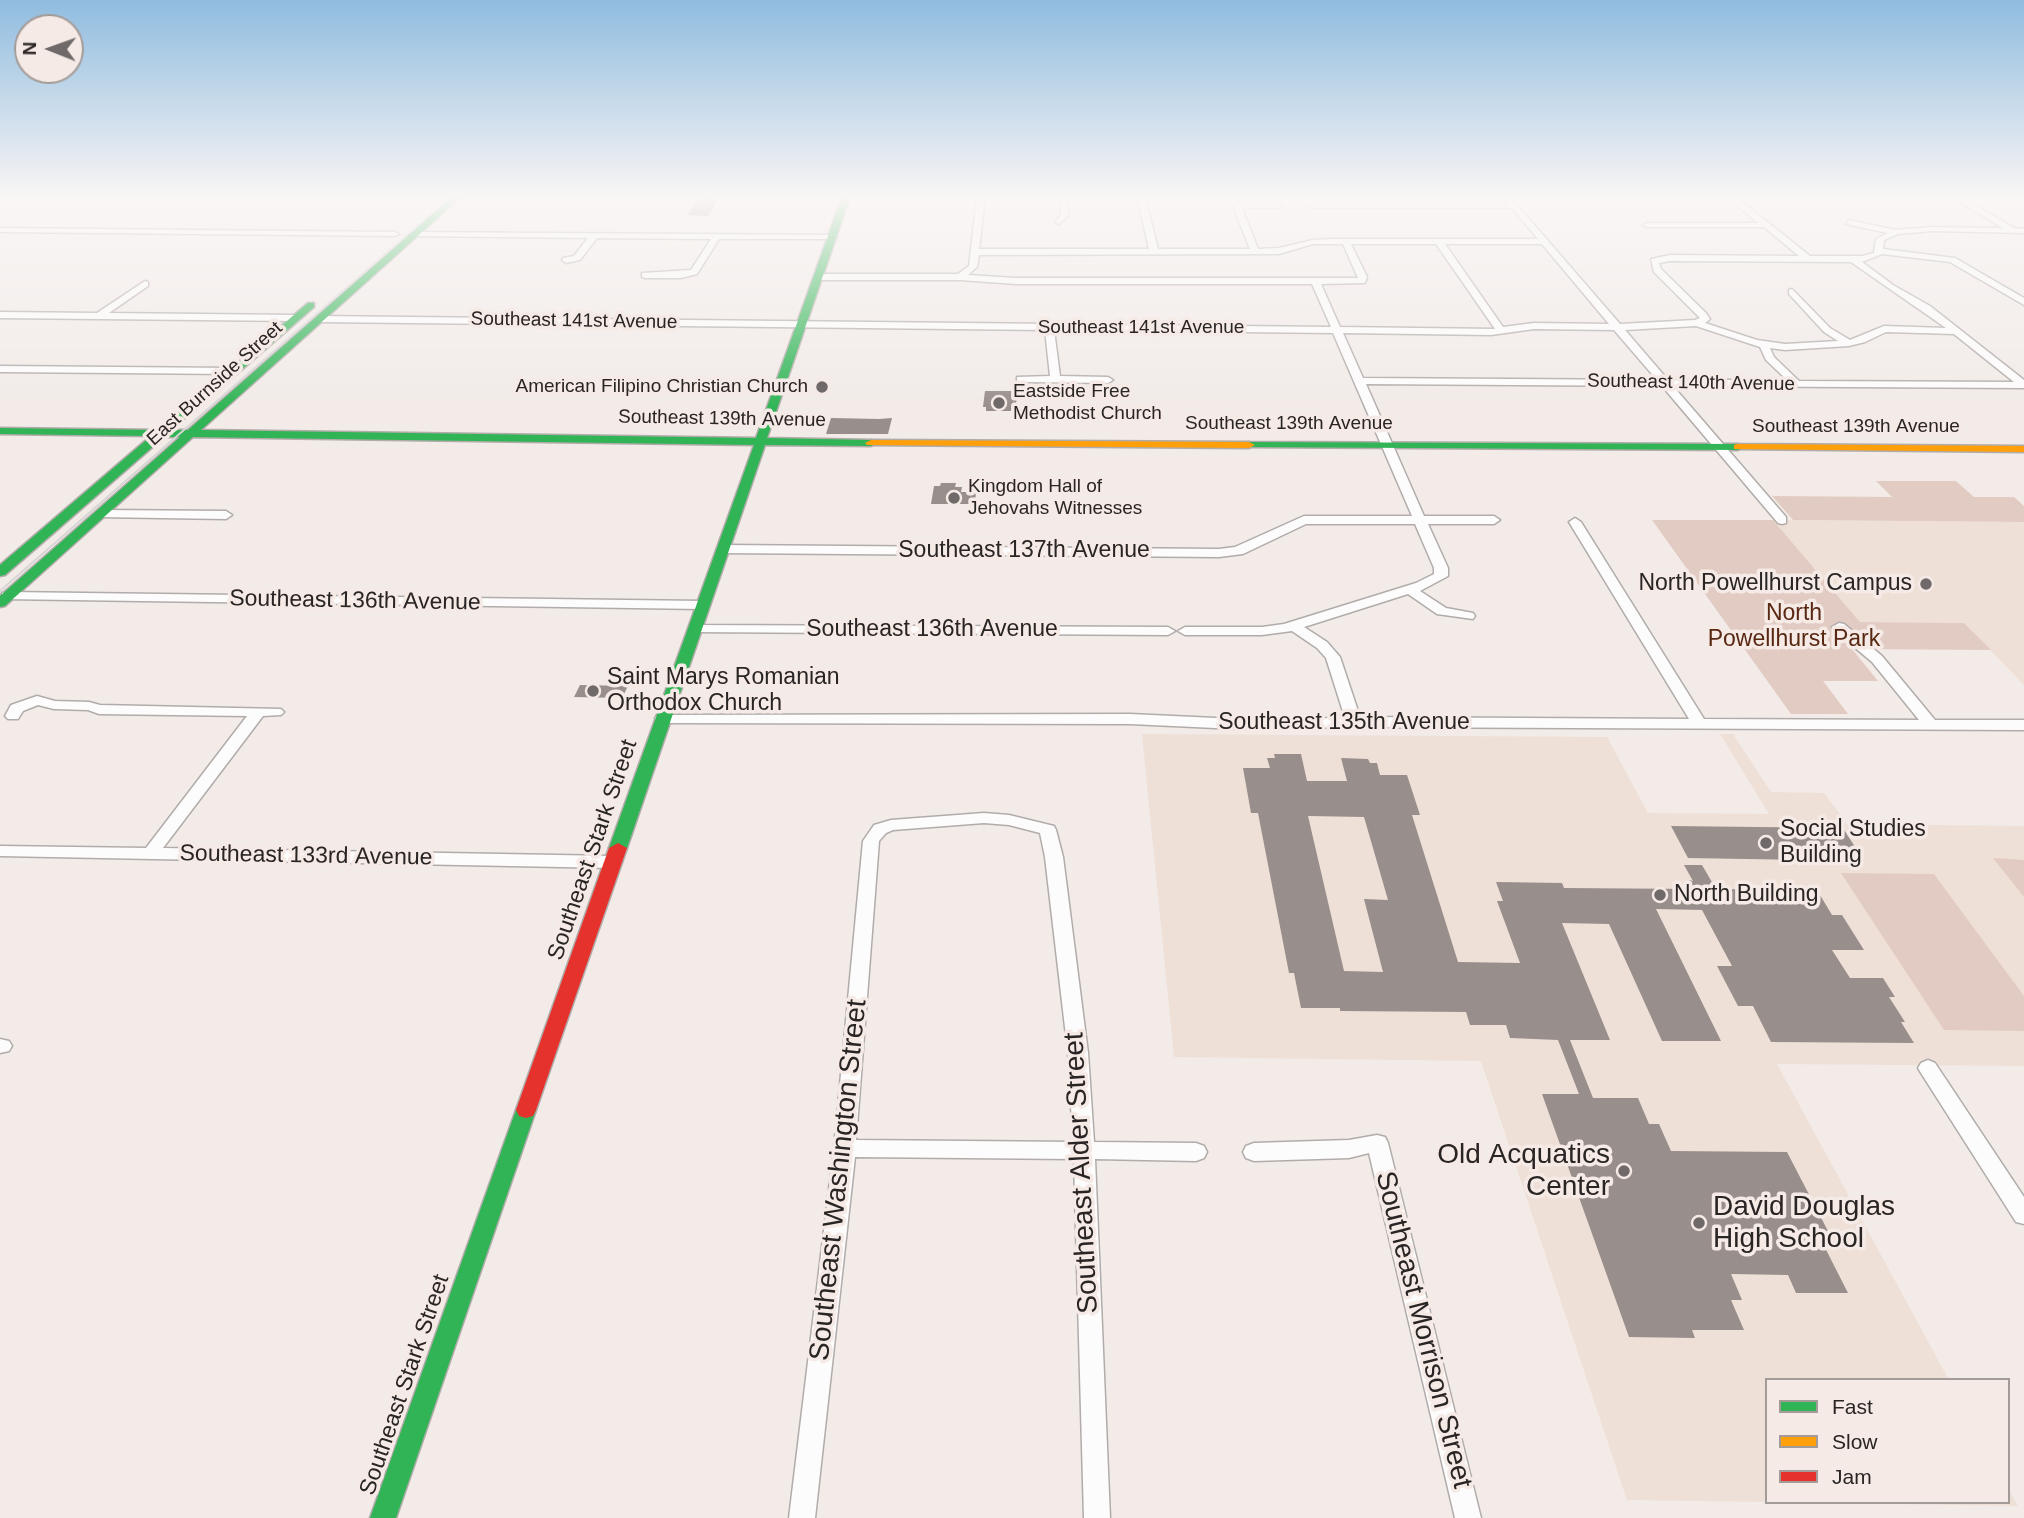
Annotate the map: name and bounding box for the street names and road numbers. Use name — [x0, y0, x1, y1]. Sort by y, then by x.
street label: Southeast 141st Avenue — [470, 308, 678, 334]
street label: East Burnside Street — [143, 317, 287, 451]
street label: Southeast 141st Avenue — [1038, 317, 1244, 339]
street label: Southeast 140th Avenue — [1587, 370, 1795, 396]
street label: Southeast 139th Avenue — [618, 406, 826, 432]
street label: Southeast 139th Avenue — [1185, 413, 1393, 435]
street label: Southeast 139th Avenue — [1752, 416, 1960, 438]
street label: Southeast 137th Avenue — [898, 537, 1150, 565]
street label: Southeast 136th Avenue — [229, 585, 481, 617]
street label: Southeast 136th Avenue — [806, 616, 1058, 644]
street label: Southeast 135th Avenue — [1218, 709, 1470, 737]
street label: Southeast Stark Street — [542, 736, 644, 964]
street label: Southeast 133rd Avenue — [179, 840, 433, 872]
street label: Southeast Washington Street — [803, 998, 875, 1362]
street label: Southeast Alder Street — [1058, 1031, 1106, 1315]
street label: Southeast Morrison Street — [1367, 1168, 1479, 1492]
street label: Southeast Stark Street — [354, 1271, 456, 1499]

